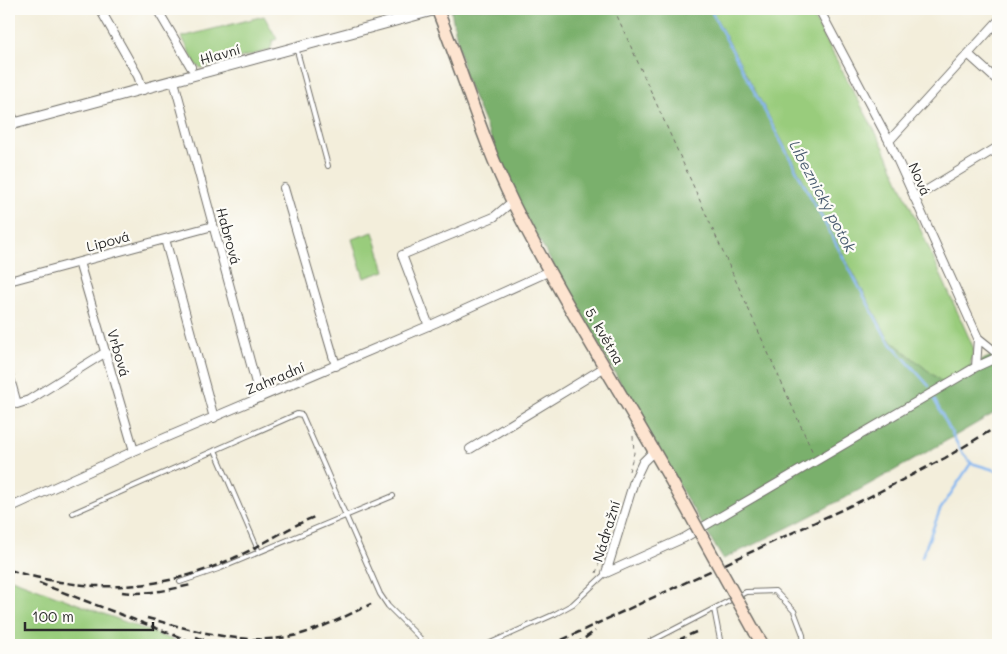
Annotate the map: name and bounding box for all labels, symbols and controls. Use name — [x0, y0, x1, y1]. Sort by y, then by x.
street label: Hlavní — [197, 39, 243, 69]
water label: Líbeznický potok — [785, 137, 861, 256]
street label: Nová — [904, 160, 936, 198]
street label: Habrová — [212, 205, 246, 267]
street label: Lipová — [84, 226, 132, 256]
street label: 5. května — [581, 304, 629, 368]
street label: Vrbová — [103, 327, 135, 379]
street label: Zahradní — [242, 357, 308, 399]
street label: Nádražní — [588, 498, 624, 564]
scale bar — [25, 599, 152, 631]
text: 100 m — [32, 606, 74, 626]

